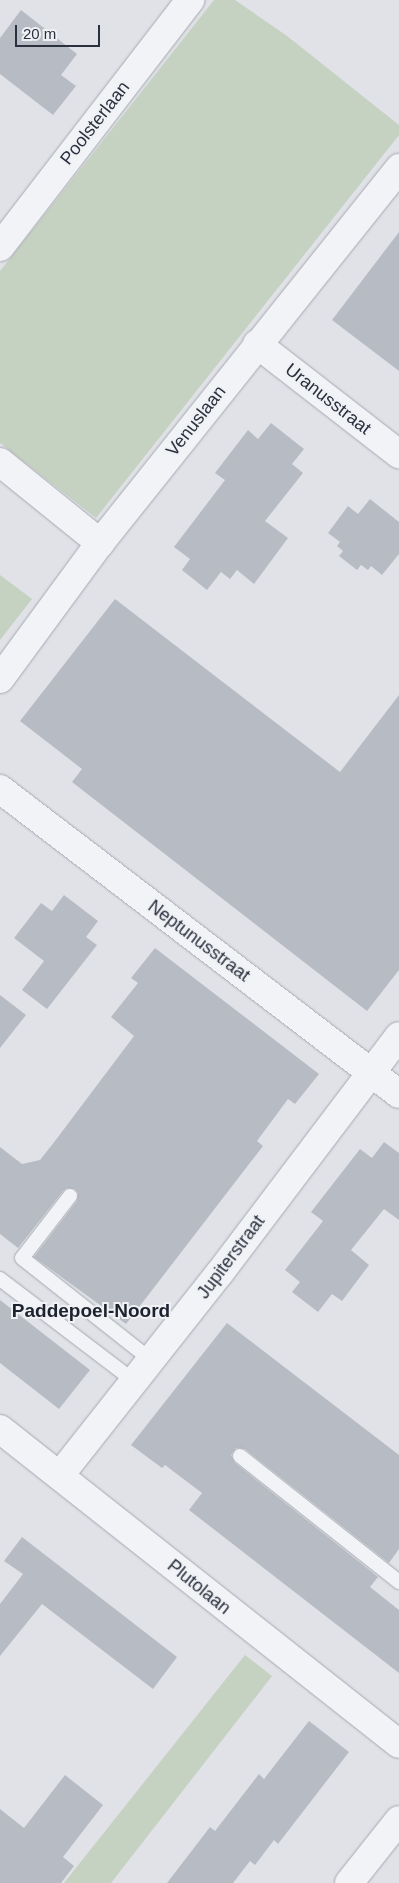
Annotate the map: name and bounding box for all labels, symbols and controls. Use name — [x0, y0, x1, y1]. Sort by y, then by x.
scale bar — [18, 15, 102, 47]
text: 20 m — [23, 25, 56, 42]
street label: Poolsterlaan — [56, 77, 134, 169]
street label: Uranusstraat — [281, 359, 375, 439]
street label: Venuslaan — [162, 381, 230, 461]
street label: Neptunusstraat — [144, 896, 254, 986]
street label: Jupiterstraat — [193, 1211, 269, 1303]
district label: Paddepoel-Noord — [12, 1300, 170, 1322]
street label: Plutolaan — [163, 1555, 235, 1619]

